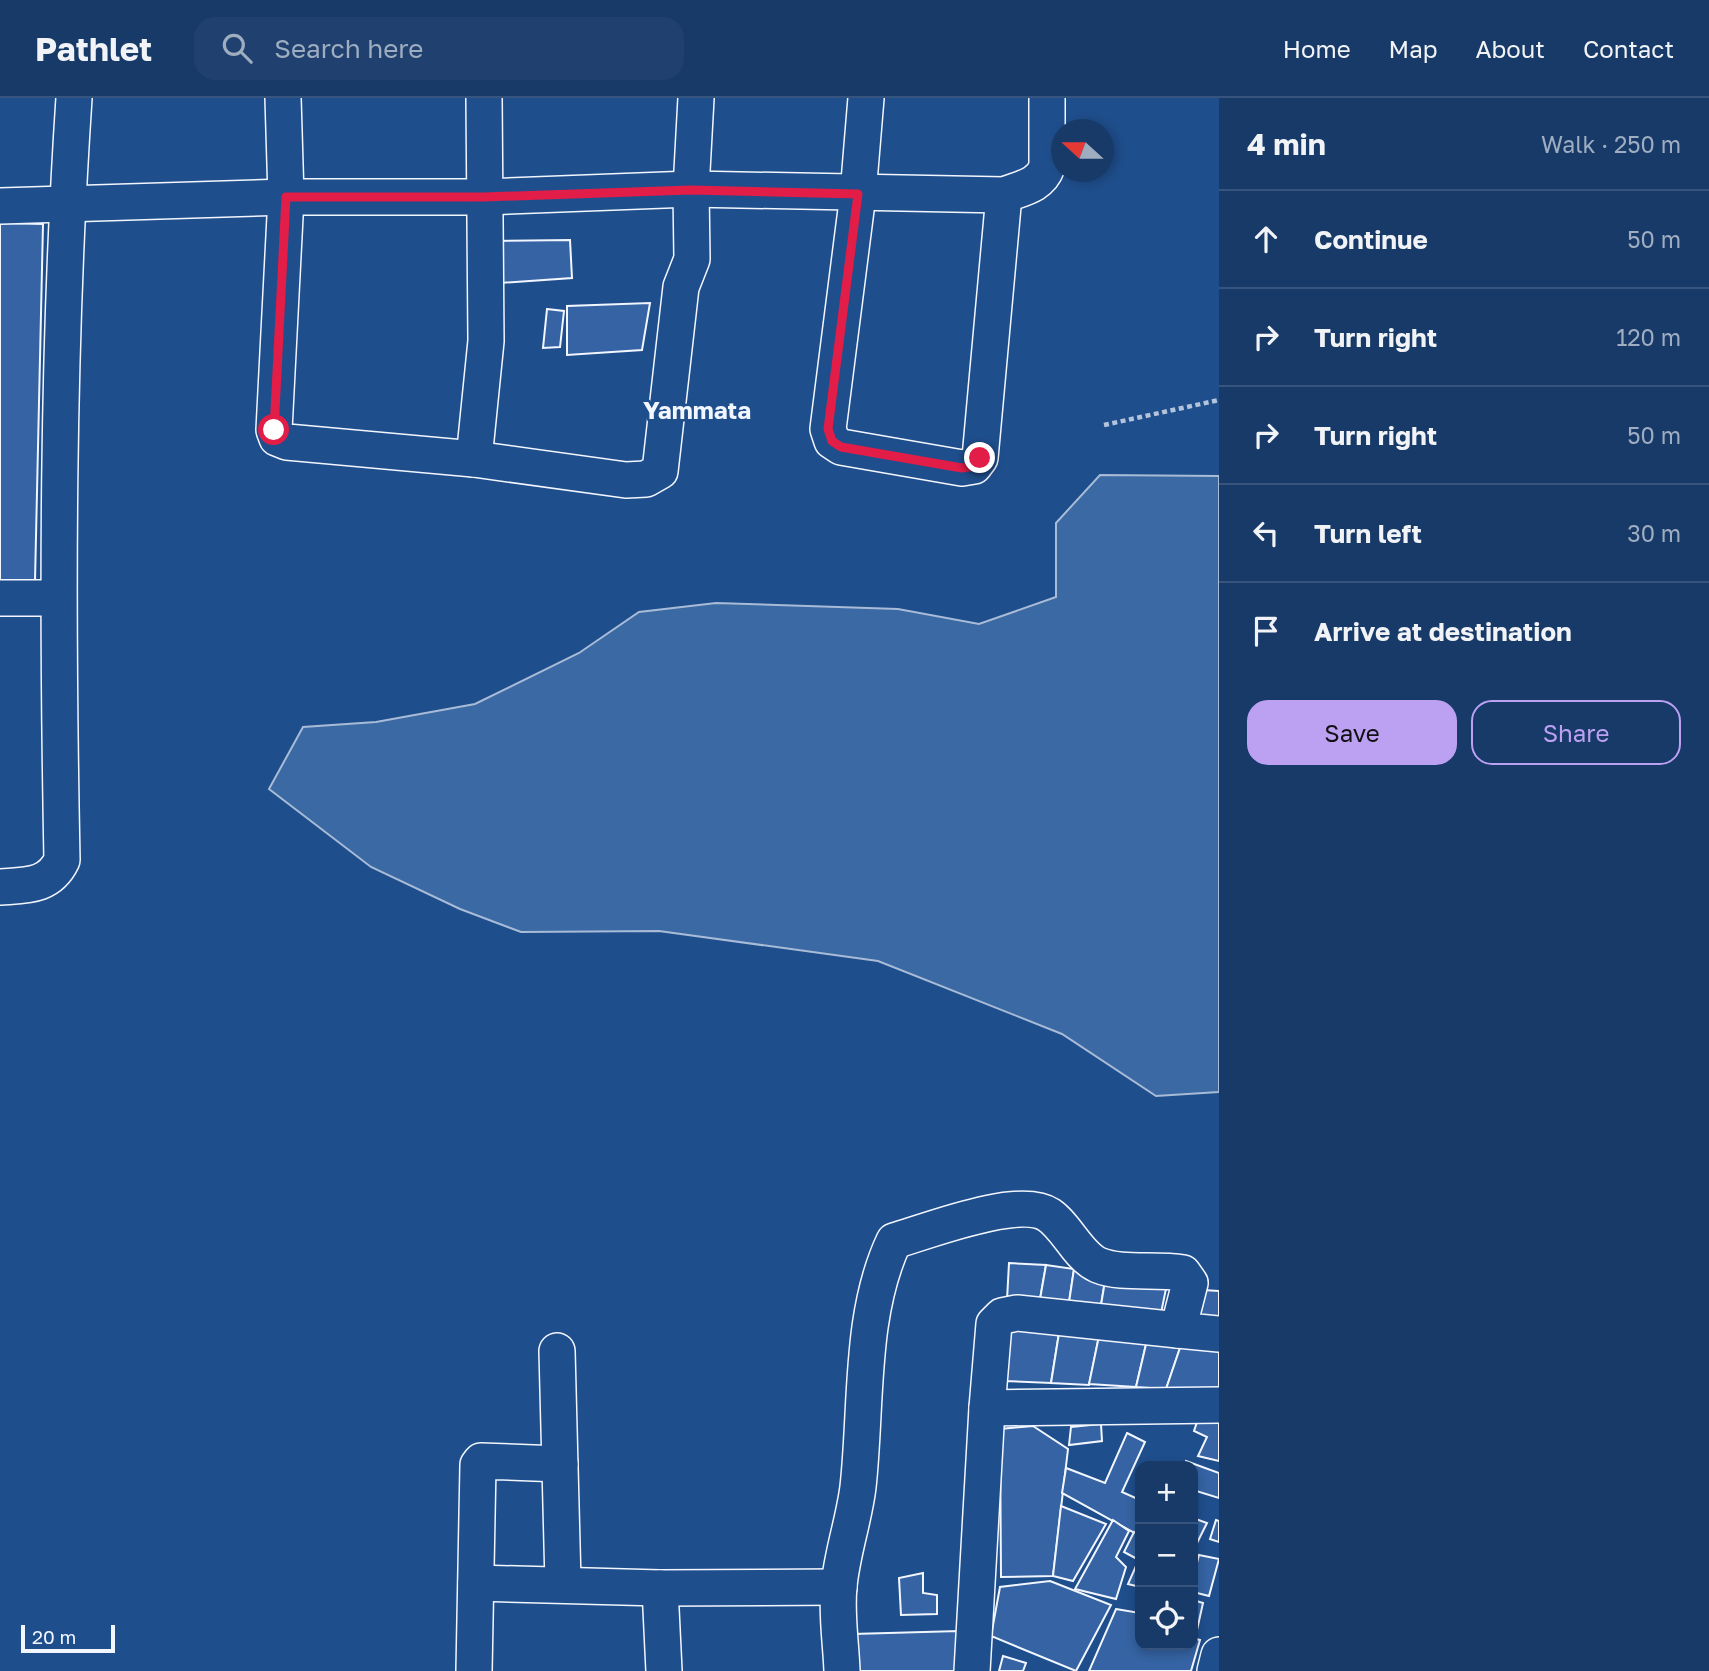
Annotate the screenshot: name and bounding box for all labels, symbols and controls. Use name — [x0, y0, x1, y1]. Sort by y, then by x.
search box — [194, 17, 684, 80]
text: Pathlet — [35, 29, 152, 68]
icon: search — [218, 29, 256, 67]
text: Search here — [274, 33, 423, 64]
text: Home — [1283, 34, 1351, 63]
text: Map — [1389, 34, 1438, 63]
text: About — [1476, 34, 1545, 63]
text: Contact — [1583, 34, 1674, 63]
north arrow — [1051, 119, 1114, 182]
text: 4 min — [1247, 126, 1326, 162]
text: Walk · 250 m — [1541, 130, 1681, 158]
icon: ahead — [1247, 220, 1285, 258]
text: Continue — [1314, 224, 1428, 255]
text: 50 m — [1627, 225, 1681, 253]
icon: right — [1247, 318, 1285, 356]
text: Turn right — [1314, 322, 1437, 353]
text: 120 m — [1616, 323, 1681, 351]
district label: Yammata — [643, 395, 751, 424]
route start — [258, 414, 289, 445]
icon: right — [1247, 416, 1285, 454]
text: Turn right — [1314, 420, 1437, 451]
text: 50 m — [1627, 421, 1681, 449]
route end — [964, 442, 995, 473]
icon: left — [1247, 514, 1285, 552]
text: Turn left — [1314, 518, 1422, 549]
text: 30 m — [1627, 519, 1681, 547]
icon: arrive — [1247, 612, 1285, 650]
text: Arrive at destination — [1314, 616, 1572, 647]
button: Save — [1247, 700, 1457, 765]
button: Share — [1471, 700, 1681, 765]
map controls — [1135, 1461, 1198, 1650]
button: + — [1135, 1461, 1198, 1524]
button: − — [1135, 1524, 1198, 1587]
button: locate — [1135, 1587, 1198, 1650]
scale bar — [21, 1622, 116, 1654]
text: 20 m — [32, 1625, 76, 1648]

